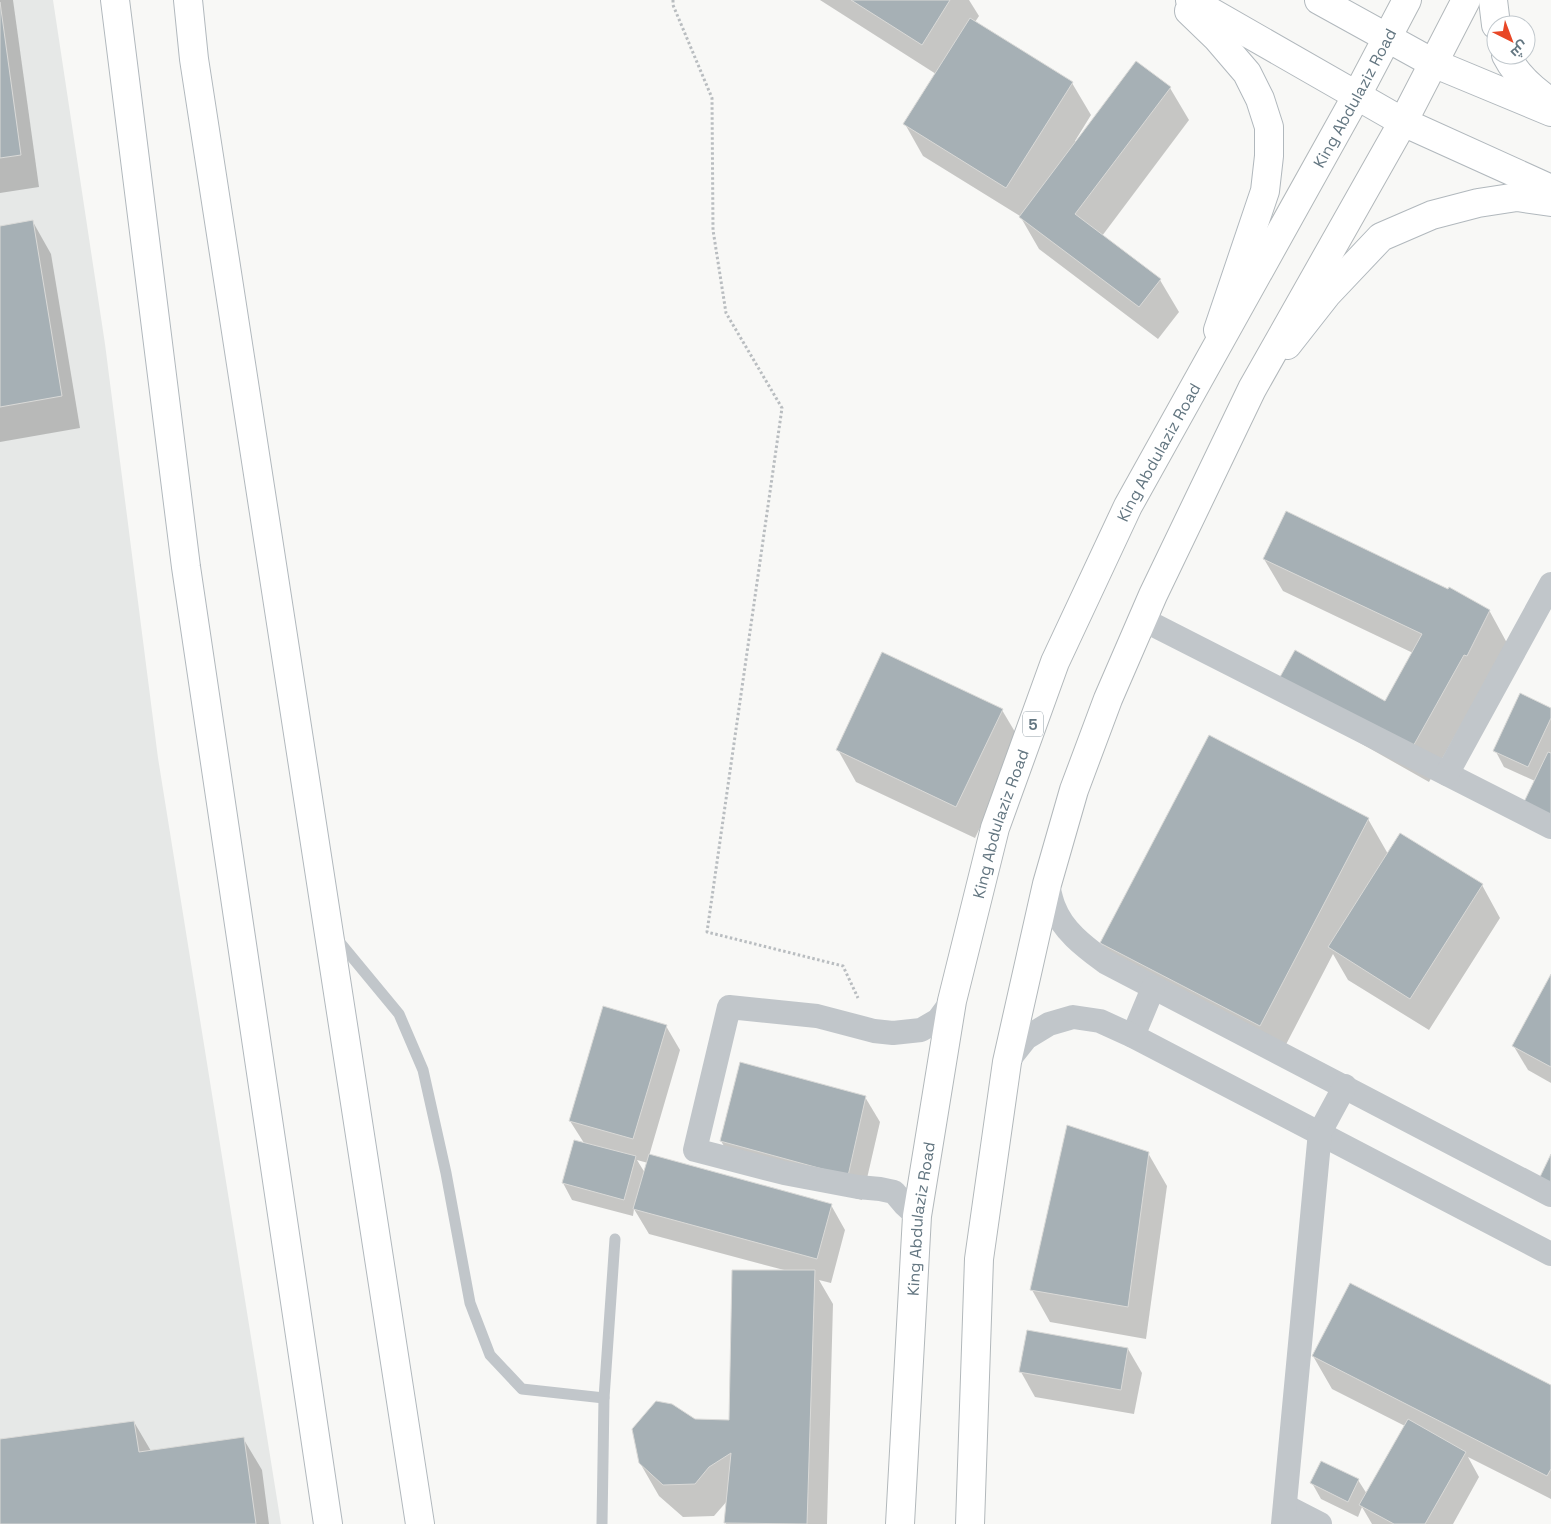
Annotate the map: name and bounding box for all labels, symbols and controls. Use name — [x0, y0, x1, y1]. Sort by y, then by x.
north arrow — [1486, 15, 1536, 65]
street label: King Abdulaziz Road — [1308, 25, 1401, 171]
text: ش — [1507, 37, 1532, 62]
street label: King Abdulaziz Road — [1112, 379, 1205, 525]
road number: 5 — [1023, 712, 1043, 736]
street label: King Abdulaziz Road — [967, 746, 1033, 901]
street label: King Abdulaziz Road — [902, 1140, 939, 1297]

